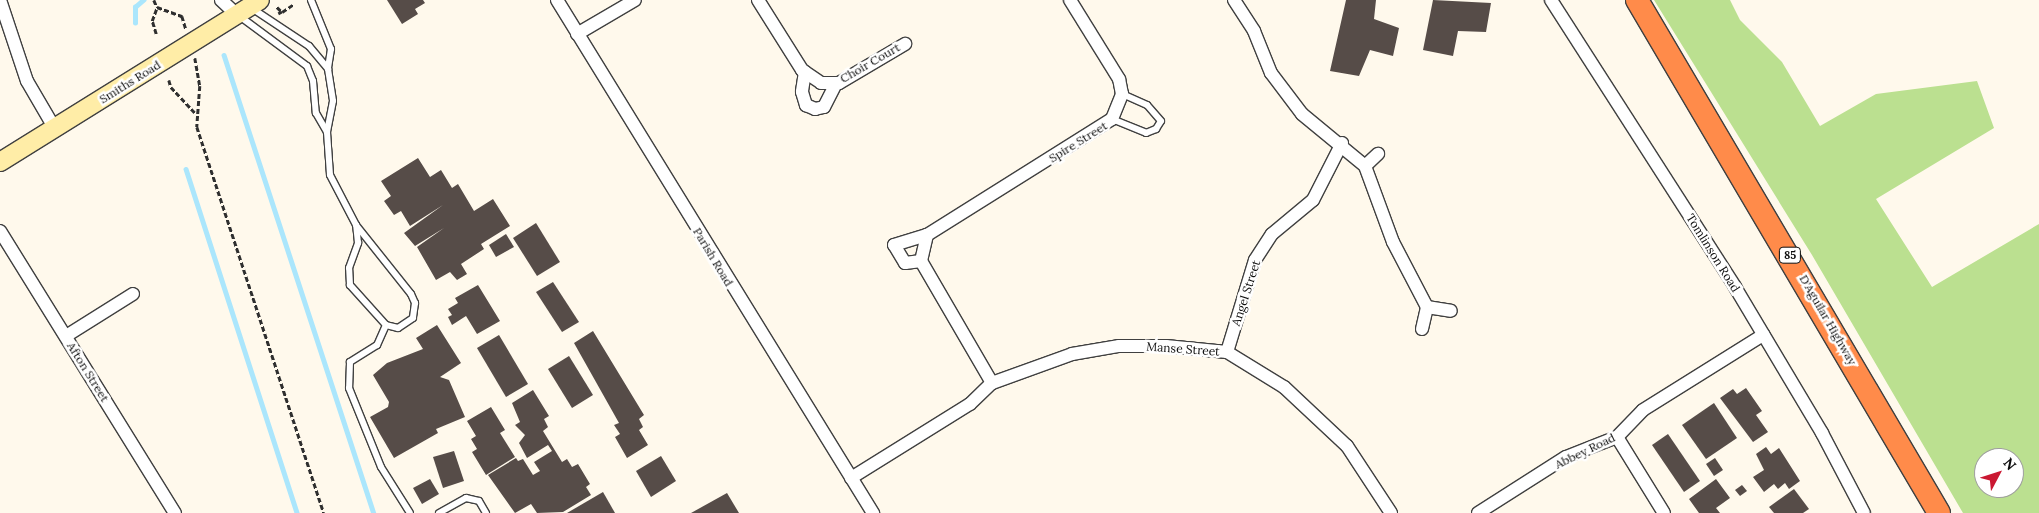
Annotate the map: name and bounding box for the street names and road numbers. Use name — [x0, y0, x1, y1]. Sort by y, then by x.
street label: Choir Court — [837, 40, 903, 86]
street label: Smiths Road — [97, 58, 163, 106]
street label: Spire Street — [1046, 118, 1110, 166]
street label: Tomlinson Road — [1683, 211, 1743, 295]
street label: Parish Road — [690, 225, 736, 289]
road number: 85 — [1779, 246, 1801, 264]
street label: Angel Street — [1229, 258, 1263, 328]
street label: D'Aguilar Highway — [1796, 272, 1860, 368]
street label: Afton Street — [64, 339, 112, 405]
street label: Manse Street — [1146, 339, 1220, 359]
street label: Abbey Road — [1553, 430, 1617, 472]

